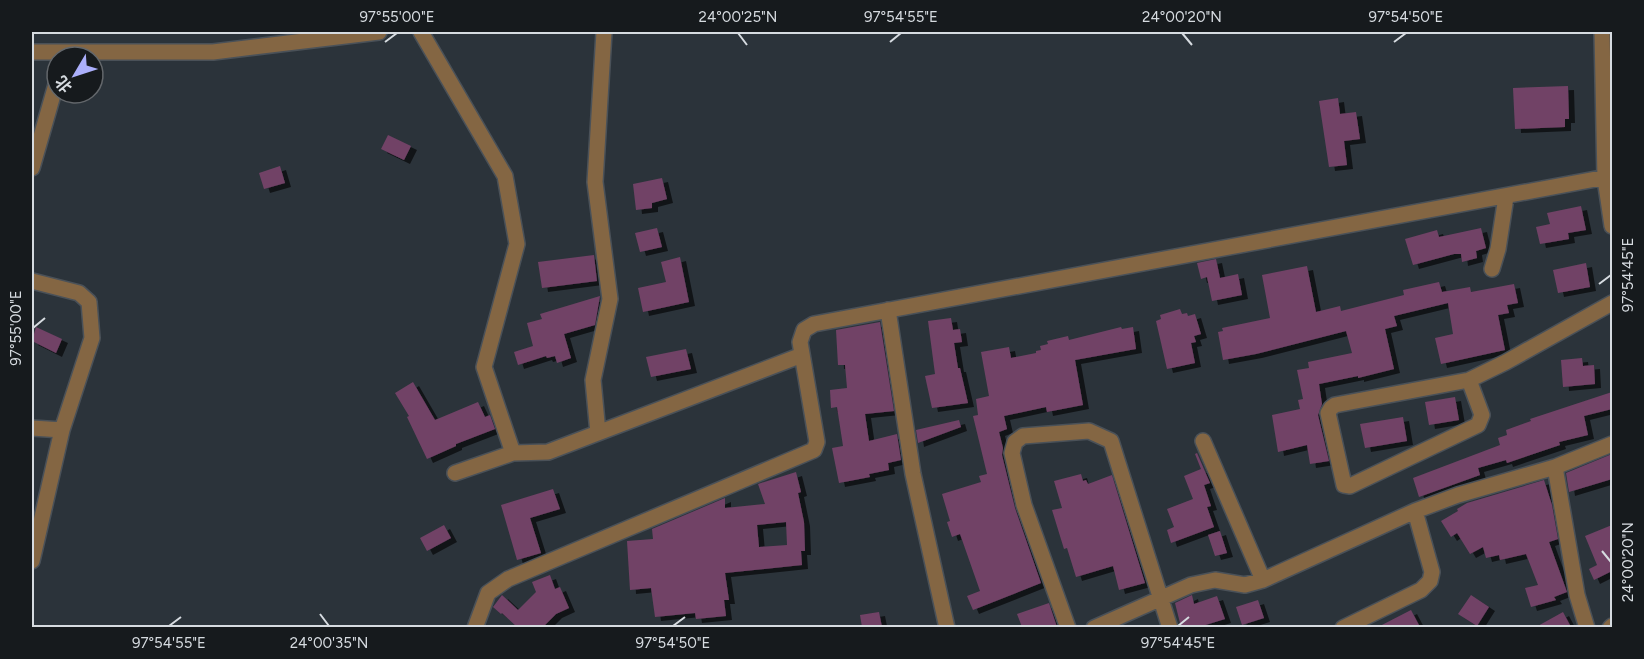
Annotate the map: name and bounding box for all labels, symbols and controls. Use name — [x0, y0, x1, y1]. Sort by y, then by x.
text: 97°55'00"E — [359, 8, 435, 26]
text: 24°00'25"N — [699, 8, 777, 26]
text: 97°54'55"E — [864, 8, 938, 26]
text: 24°00'20"N — [1142, 8, 1222, 26]
text: 97°54'50"E — [1369, 8, 1443, 26]
north arrow — [45, 45, 105, 105]
text: 北 — [51, 72, 76, 96]
text: 97°54'45"E — [1619, 238, 1637, 312]
text: 97°55'00"E — [7, 290, 25, 366]
text: 24°00'20"N — [1619, 522, 1637, 602]
text: 97°54'55"E — [132, 634, 206, 652]
text: 24°00'35"N — [290, 634, 368, 652]
text: 97°54'50"E — [636, 634, 710, 652]
text: 97°54'45"E — [1141, 634, 1215, 652]

